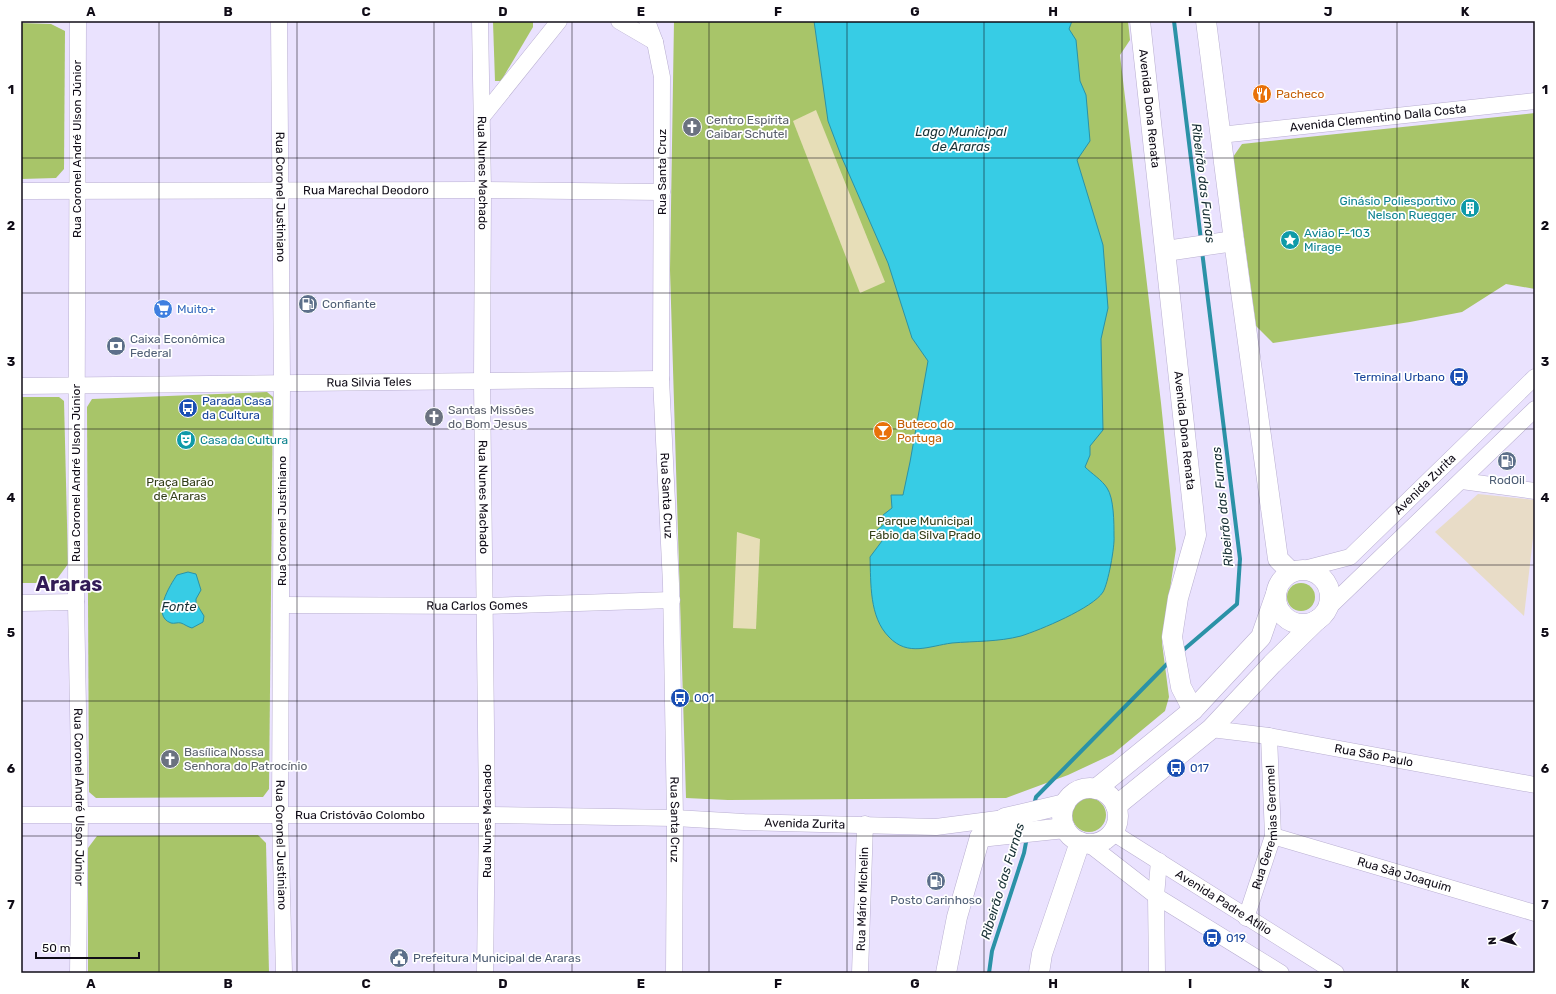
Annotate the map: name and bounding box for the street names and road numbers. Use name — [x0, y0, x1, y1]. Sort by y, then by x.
street label: Avenida Dona Renata — [1136, 48, 1163, 169]
street label: Rua Coronel André Ulson Júnior — [70, 60, 84, 238]
street label: Avenida Clementino Dalla Costa — [1289, 101, 1467, 134]
street label: Rua Nunes Machado — [475, 116, 490, 230]
street label: Rua Santa Cruz — [655, 129, 669, 215]
street label: Rua Coronel Justiniano — [273, 132, 288, 262]
street label: Rua Marechal Deodoro — [303, 183, 429, 197]
street label: Avenida Dona Renata — [1171, 370, 1198, 491]
street label: Rua Silvia Teles — [326, 375, 412, 390]
street label: Rua Coronel André Ulson Júnior — [69, 384, 83, 562]
street label: Rua Nunes Machado — [476, 440, 491, 554]
street label: Avenida Zurita — [1391, 451, 1459, 517]
street label: Rua Santa Cruz — [658, 452, 676, 539]
street label: Rua Coronel Justiniano — [275, 456, 289, 586]
street label: Rua Carlos Gomes — [426, 598, 528, 613]
street label: Rua Coronel André Ulson Júnior — [71, 708, 87, 887]
street label: Rua São Paulo — [1333, 741, 1414, 769]
street label: Rua Nunes Machado — [480, 764, 494, 878]
street label: Rua Geremias Geromel — [1249, 765, 1280, 891]
street label: Rua Santa Cruz — [667, 776, 682, 863]
street label: Rua Coronel Justiniano — [273, 780, 289, 910]
street label: Rua Cristóvão Colombo — [295, 808, 425, 822]
street label: Avenida Zurita — [764, 816, 845, 832]
street label: Rua Mário Michelin — [854, 847, 871, 951]
street label: Rua São Joaquim — [1356, 854, 1453, 895]
street label: Avenida Padre Atílio — [1173, 867, 1275, 938]

